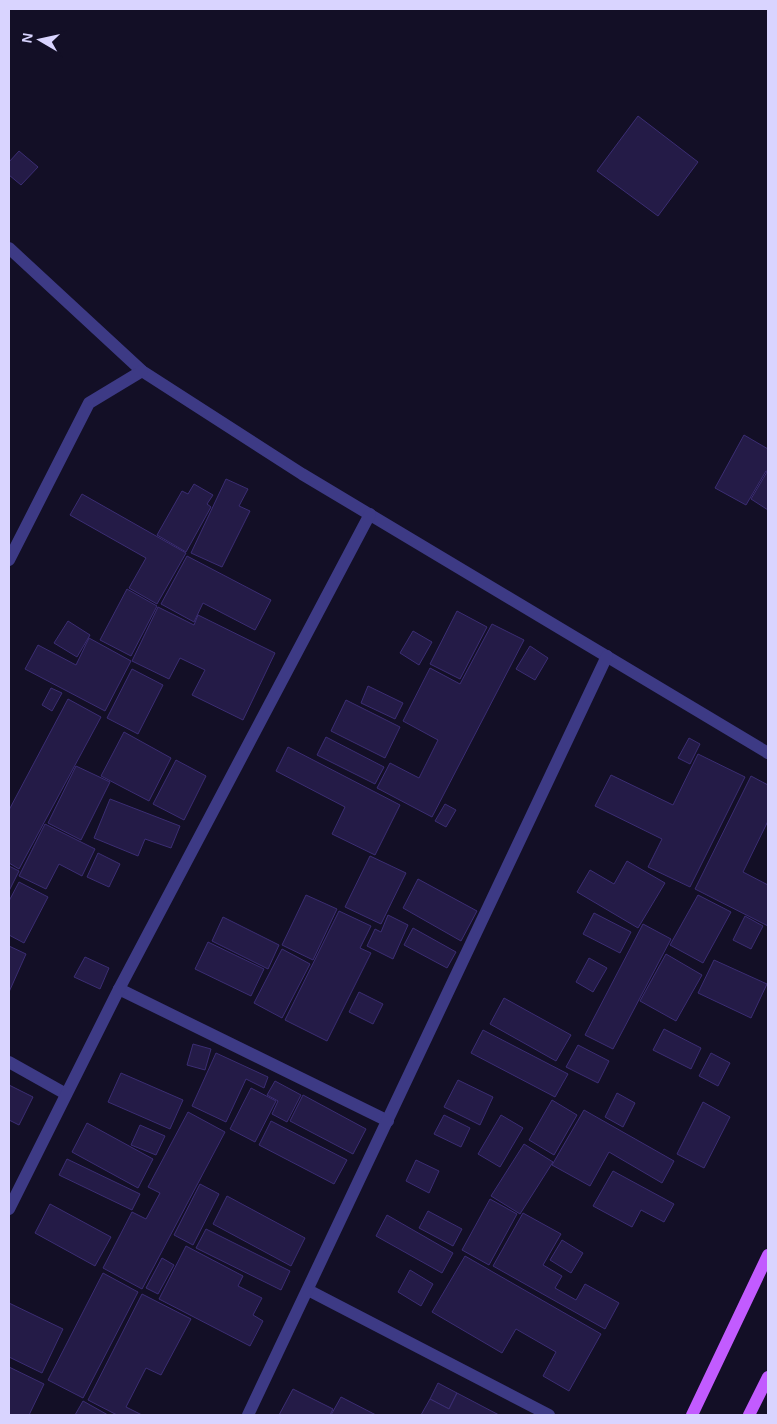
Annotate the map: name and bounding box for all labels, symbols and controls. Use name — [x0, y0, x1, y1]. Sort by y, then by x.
north arrow — [15, 15, 65, 65]
text: N — [18, 32, 36, 44]

